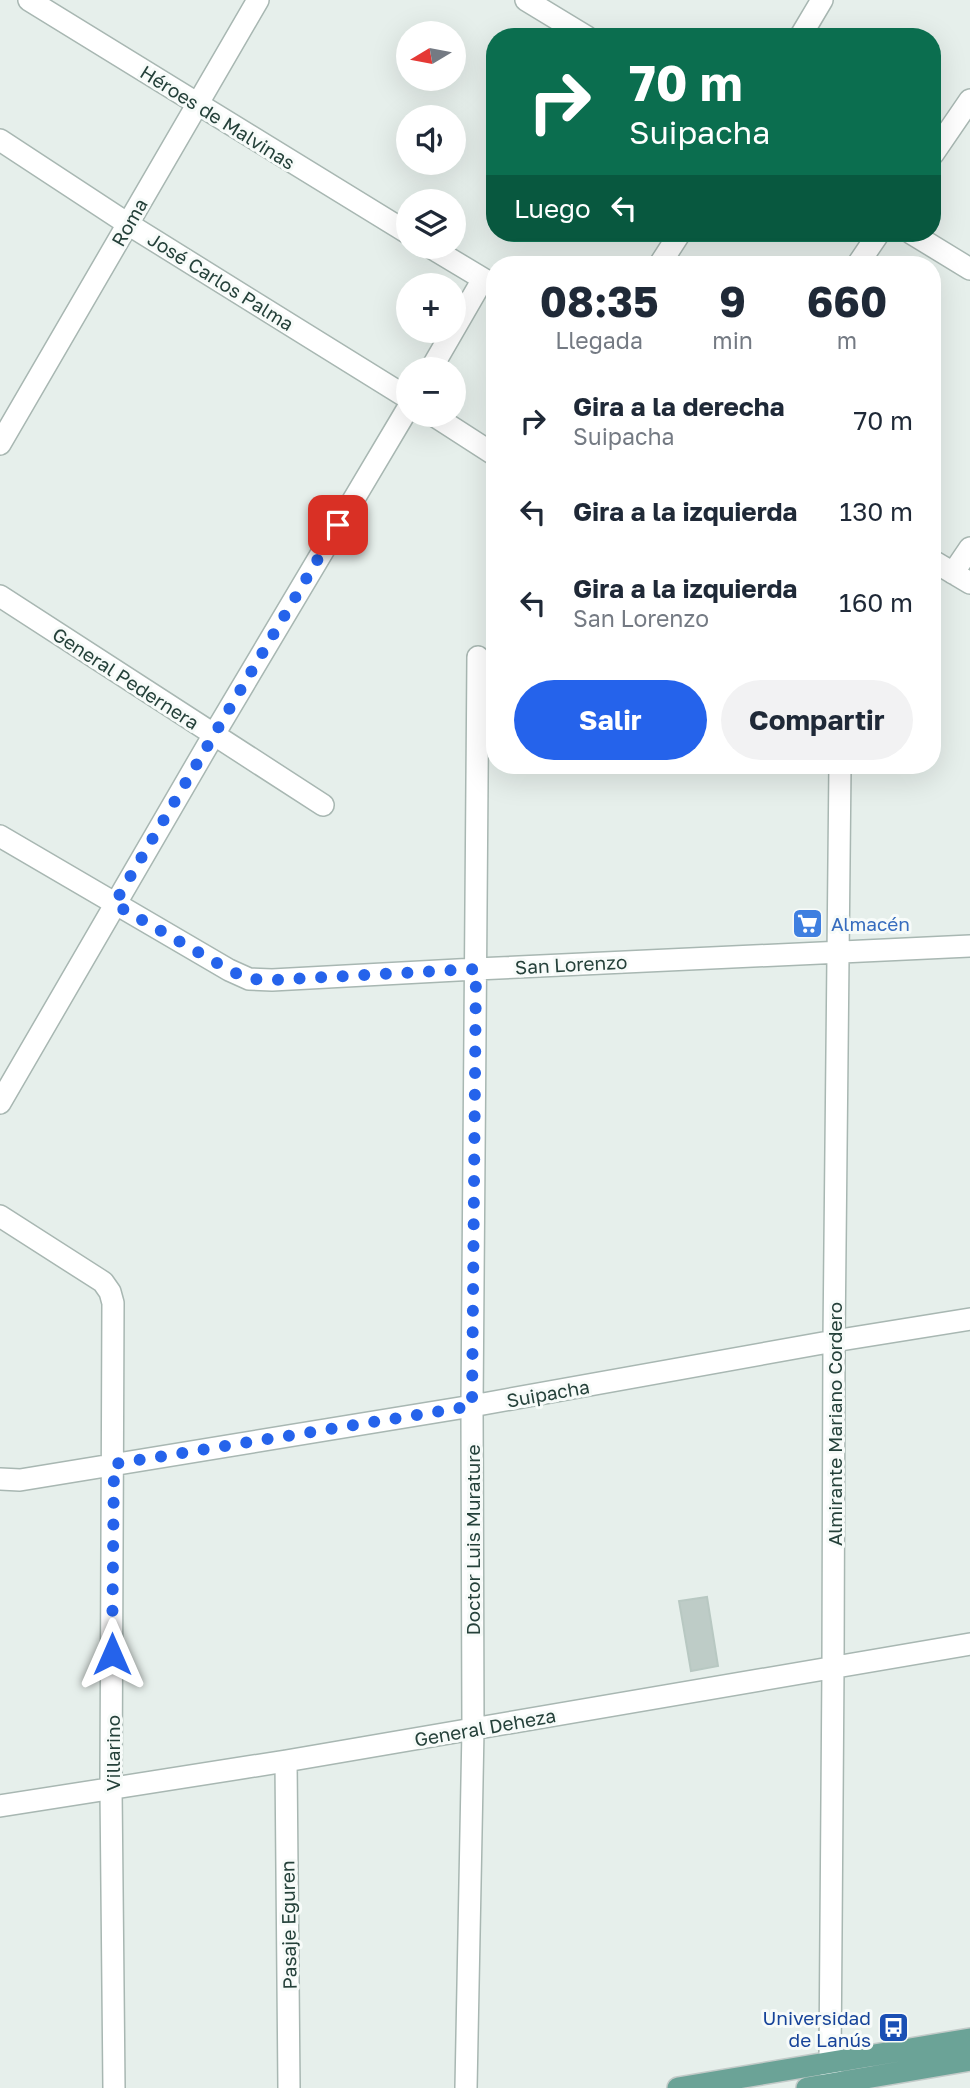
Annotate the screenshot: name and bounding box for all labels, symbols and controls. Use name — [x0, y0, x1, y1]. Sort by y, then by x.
north arrow — [396, 21, 466, 91]
map controls — [396, 21, 466, 427]
text: 70 m — [629, 53, 743, 112]
icon: right — [514, 56, 605, 147]
street label: Héroes de Malvinas — [136, 60, 300, 174]
button: sound — [396, 105, 466, 175]
text: Suipacha — [629, 113, 770, 151]
button: layers — [396, 189, 466, 259]
icon: left — [605, 189, 643, 227]
text: Luego — [514, 193, 591, 224]
street label: Roma — [106, 194, 152, 250]
street label: José Carlos Palma — [144, 227, 298, 335]
button: + — [396, 273, 466, 343]
text: 08:35 — [540, 276, 659, 326]
text: 9 — [719, 276, 746, 326]
text: 660 — [807, 276, 887, 326]
text: Llegada — [555, 326, 643, 354]
text: min — [712, 326, 753, 354]
text: m — [837, 326, 857, 354]
button: − — [396, 357, 466, 427]
text: Gira a la derecha — [573, 391, 785, 422]
icon: right — [514, 402, 552, 440]
text: 70 m — [854, 405, 913, 436]
text: Suipacha — [573, 422, 675, 450]
icon: left — [514, 493, 552, 531]
pin — [308, 495, 368, 555]
text: Gira a la izquierda — [573, 496, 797, 527]
text: 130 m — [840, 496, 913, 527]
icon: arrive — [319, 506, 357, 544]
text: Gira a la izquierda — [573, 573, 797, 604]
icon: left — [514, 584, 552, 622]
text: 160 m — [839, 587, 913, 618]
text: San Lorenzo — [573, 604, 709, 632]
street label: General Pedernera — [48, 622, 204, 734]
button: Salir — [514, 680, 707, 760]
button: Compartir — [721, 680, 913, 760]
supermarket icon: Almacén — [791, 906, 825, 940]
place label: Almacén — [831, 912, 910, 935]
street label: San Lorenzo — [514, 950, 628, 978]
street label: Almirante Mariano Cordero — [823, 1302, 846, 1546]
street label: Suipacha — [505, 1374, 591, 1412]
street label: Doctor Luis Murature — [461, 1444, 484, 1636]
position arrow — [75, 1617, 149, 1691]
street label: General Deheza — [412, 1703, 558, 1751]
street label: Villarino — [101, 1715, 124, 1791]
street label: Pasaje Eguren — [275, 1860, 301, 1990]
place label: Universidad de Lanús — [762, 2006, 871, 2051]
bus stop icon: Universidad de Lanús — [877, 2011, 911, 2045]

